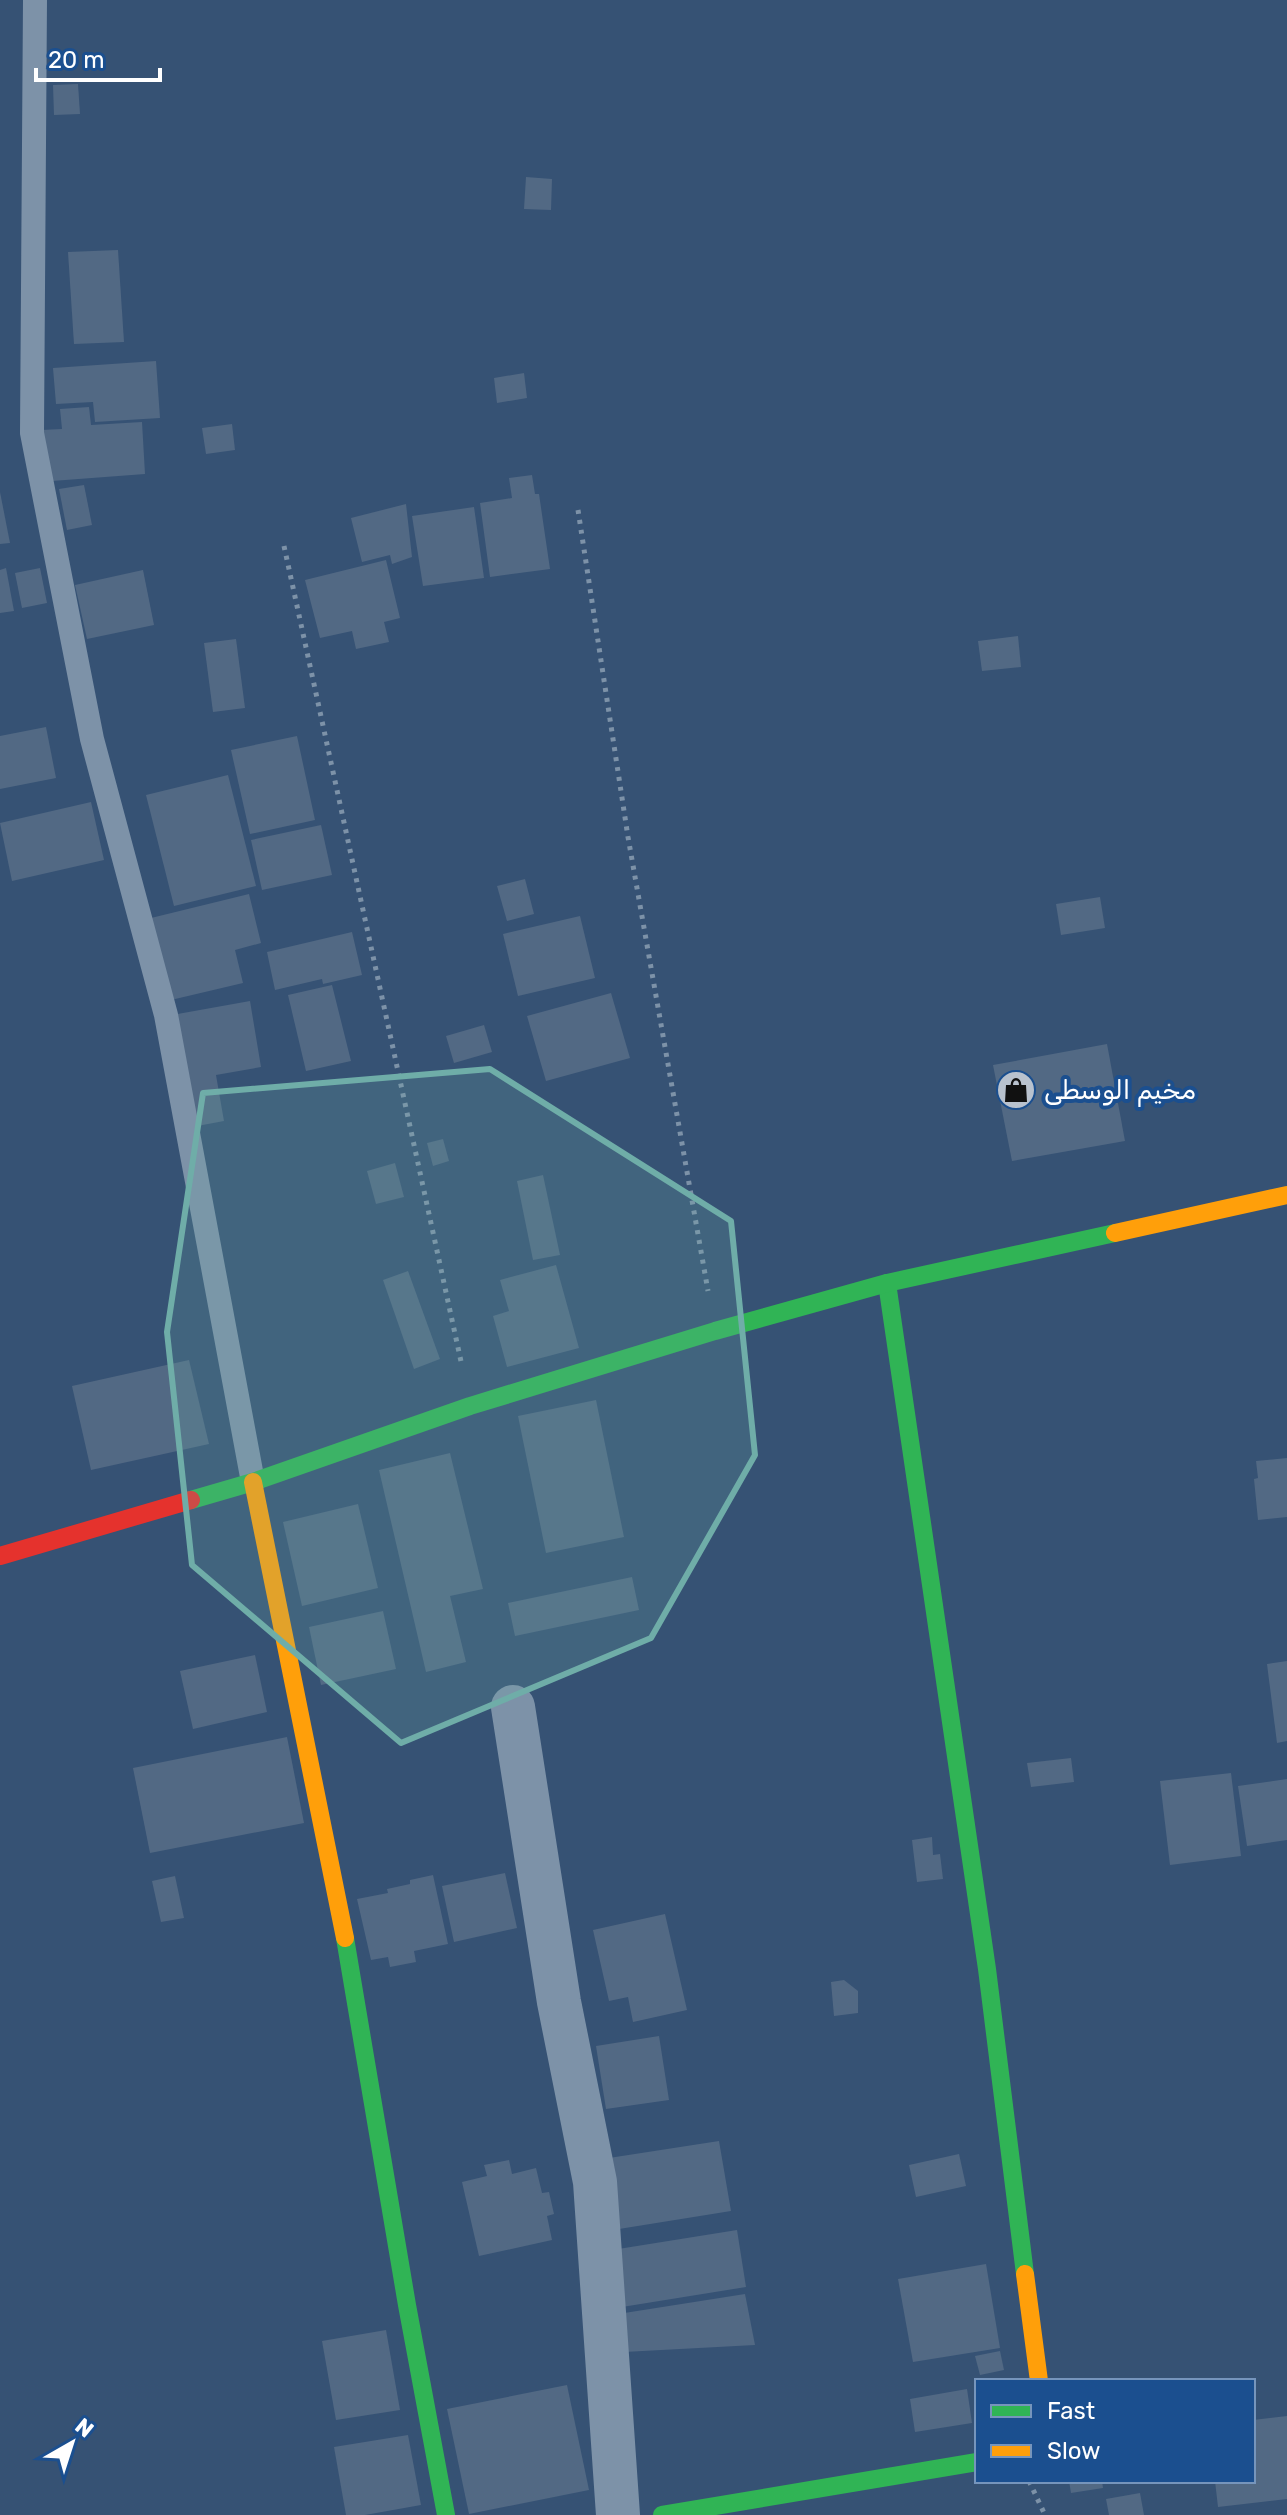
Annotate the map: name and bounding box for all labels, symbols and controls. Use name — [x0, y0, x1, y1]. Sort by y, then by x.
scale bar — [36, 32, 160, 82]
text: 20 m — [48, 46, 105, 74]
shop icon: مخيم الوسطى — [995, 1069, 1037, 1111]
place label: مخيم الوسطى — [1044, 1075, 1196, 1107]
legend — [975, 2379, 1255, 2483]
text: Fast — [1047, 2397, 1095, 2425]
north arrow — [32, 2403, 112, 2483]
text: N — [70, 2412, 99, 2443]
text: Slow — [1047, 2437, 1100, 2465]

